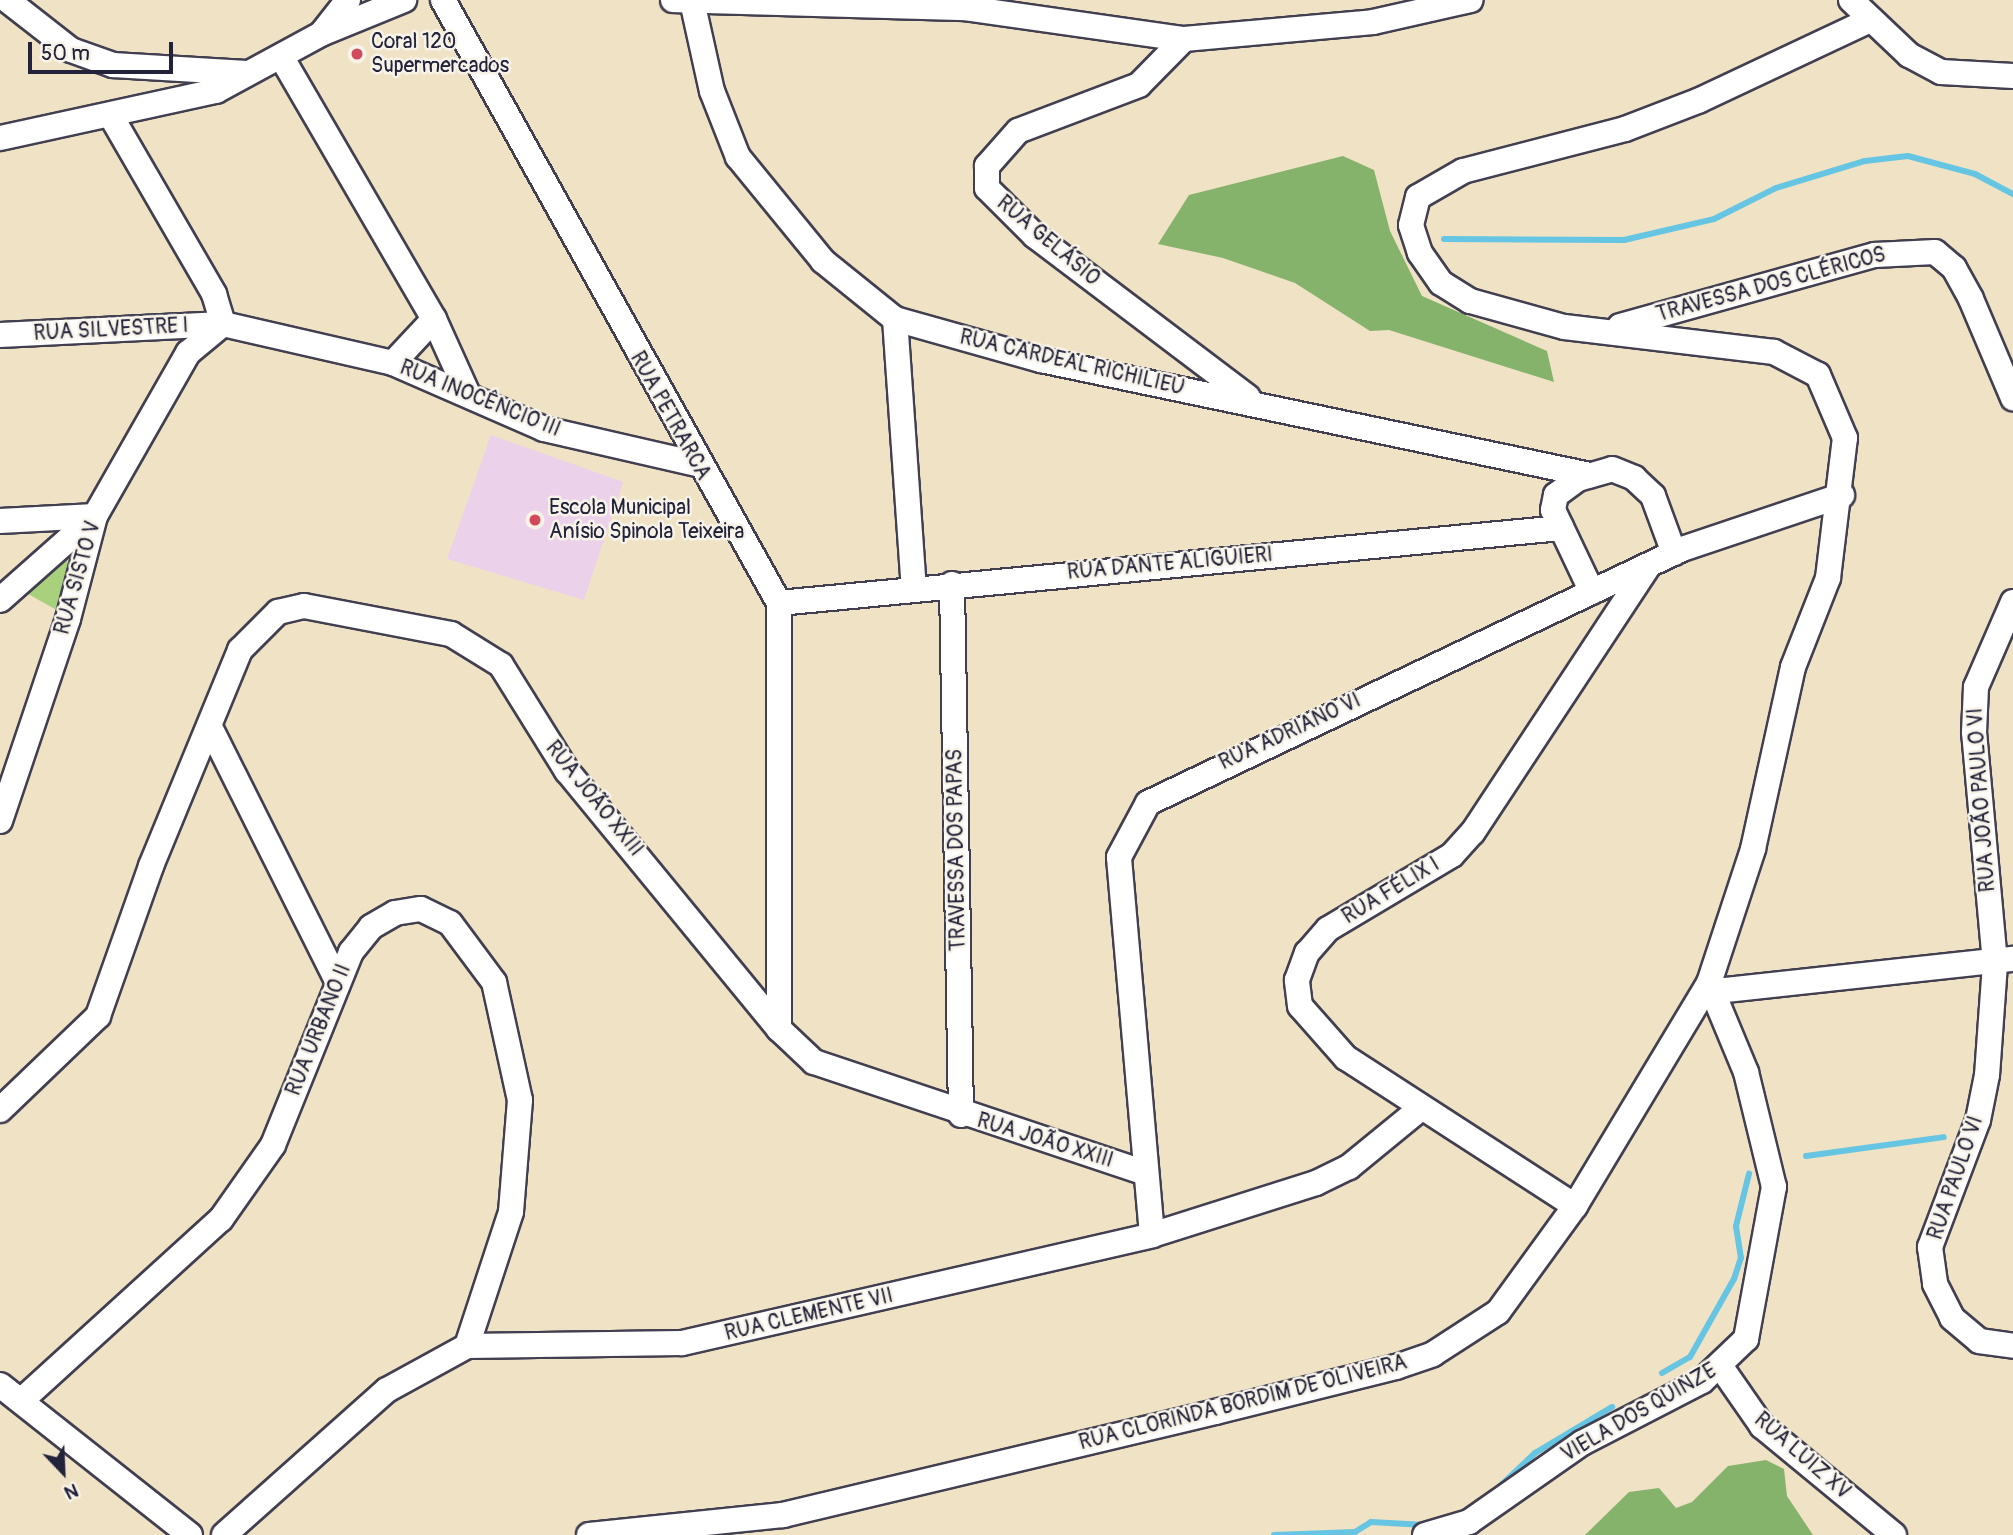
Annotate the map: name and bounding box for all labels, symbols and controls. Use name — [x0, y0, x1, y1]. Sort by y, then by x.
scale bar — [32, 28, 177, 72]
place label: Coral 120 Supermercados — [371, 29, 509, 79]
text: 50 m — [41, 40, 90, 67]
marker: Coral 120 Supermercados — [349, 46, 365, 62]
street label: RUA GELÁSIO — [991, 191, 1105, 291]
street label: TRAVESSA DOS CLÉRICOS — [1654, 242, 1888, 328]
street label: RUA SILVESTRE I — [33, 313, 189, 347]
street label: RUA CARDEAL RICHILIEU — [957, 325, 1187, 401]
street label: RUA PETRARCA — [624, 347, 716, 485]
street label: RUA INOCÊNCIO III — [396, 355, 564, 443]
place label: Escola Municipal Anísio Spinola Teixeira — [549, 495, 744, 545]
marker: Escola Municipal Anísio Spinola Teixeira — [527, 512, 543, 528]
street label: RUA SISTO V — [50, 518, 106, 638]
street label: RUA DANTE ALIGUIERI — [1066, 542, 1274, 586]
street label: RUA ADRIANO VI — [1215, 688, 1365, 776]
street label: RUA JOÃO PAULO VI — [1963, 707, 2001, 893]
street label: RUA JOÃO XXIII — [540, 736, 648, 862]
street label: TRAVESSA DOS PAPAS — [943, 749, 971, 951]
street label: RUA FÉLIX I — [1338, 852, 1444, 930]
street label: RUA URBANO II — [281, 960, 357, 1100]
street label: RUA JOÃO XXIII — [974, 1108, 1116, 1174]
street label: RUA PAULO VI — [1923, 1113, 1989, 1243]
street label: RUA CLEMENTE VII — [722, 1283, 896, 1347]
street label: RUA CLORINDA BORDIM DE OLIVEIRA — [1076, 1350, 1410, 1456]
street label: VIELA DOS QUINZE — [1557, 1358, 1721, 1468]
street label: RUA LUIZ XV — [1749, 1407, 1855, 1505]
north arrow — [28, 1437, 98, 1507]
text: N — [61, 1478, 82, 1505]

